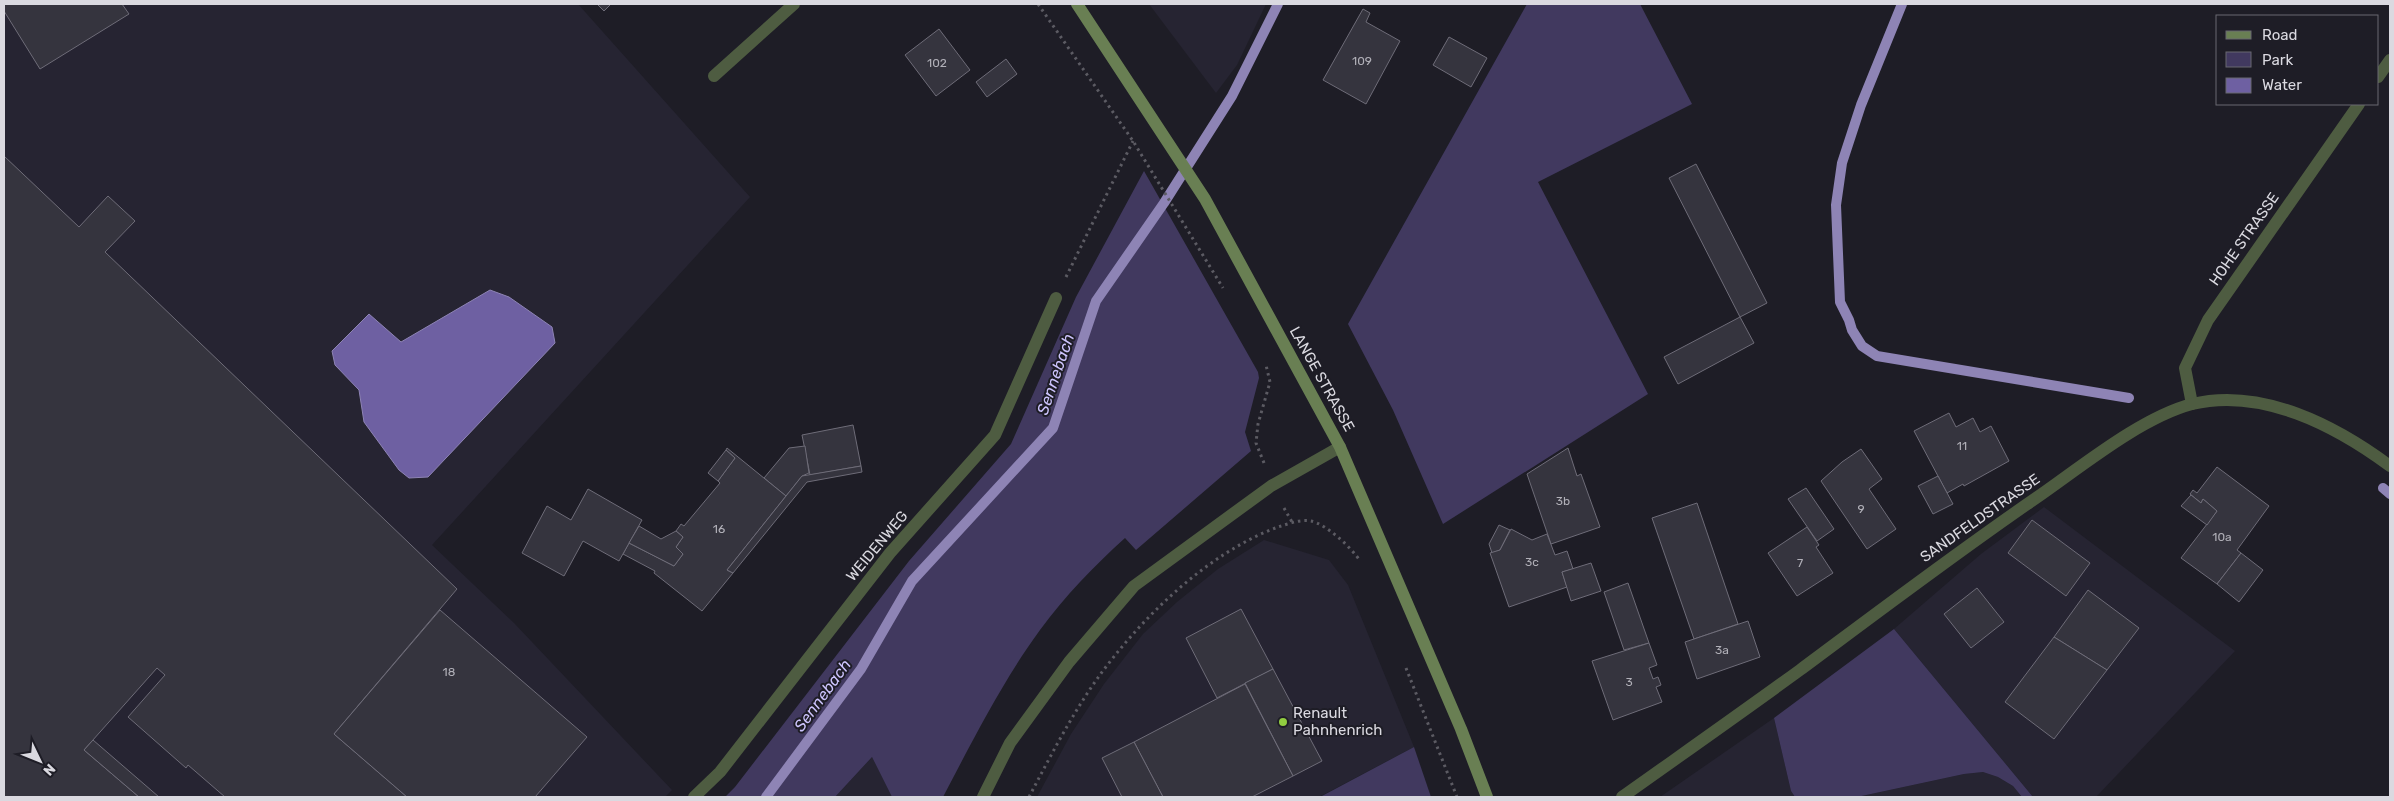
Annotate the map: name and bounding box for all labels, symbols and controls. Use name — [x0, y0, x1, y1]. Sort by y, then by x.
legend — [2216, 15, 2379, 105]
text: Road — [2262, 26, 2298, 44]
text: Park — [2262, 51, 2293, 69]
house number: 109 — [1352, 54, 1372, 68]
house number: 102 — [927, 56, 947, 70]
text: Water — [2262, 76, 2302, 94]
street label: HOHE STRASSE — [2205, 189, 2283, 289]
street label: LANGE STRASSE — [1286, 323, 1358, 435]
water label: Sennebach — [1033, 331, 1078, 417]
house number: 11 — [1957, 439, 1967, 453]
street label: SANDFELDSTRASSE — [1917, 470, 2043, 566]
house number: 3b — [1556, 494, 1570, 508]
house number: 9 — [1857, 502, 1865, 516]
street label: WEIDENWEG — [842, 507, 912, 585]
house number: 16 — [713, 522, 725, 536]
house number: 10a — [2212, 530, 2232, 544]
house number: 3c — [1525, 555, 1539, 569]
house number: 7 — [1797, 556, 1803, 570]
house number: 3a — [1715, 643, 1729, 657]
water label: Sennebach — [790, 655, 855, 735]
house number: 18 — [443, 665, 455, 679]
house number: 3 — [1625, 675, 1633, 689]
place label: Renault Pahnhenrich — [1293, 704, 1382, 739]
marker: Renault Pahnhenrich — [1277, 716, 1289, 728]
north arrow — [15, 736, 65, 786]
text: N — [39, 760, 59, 779]

